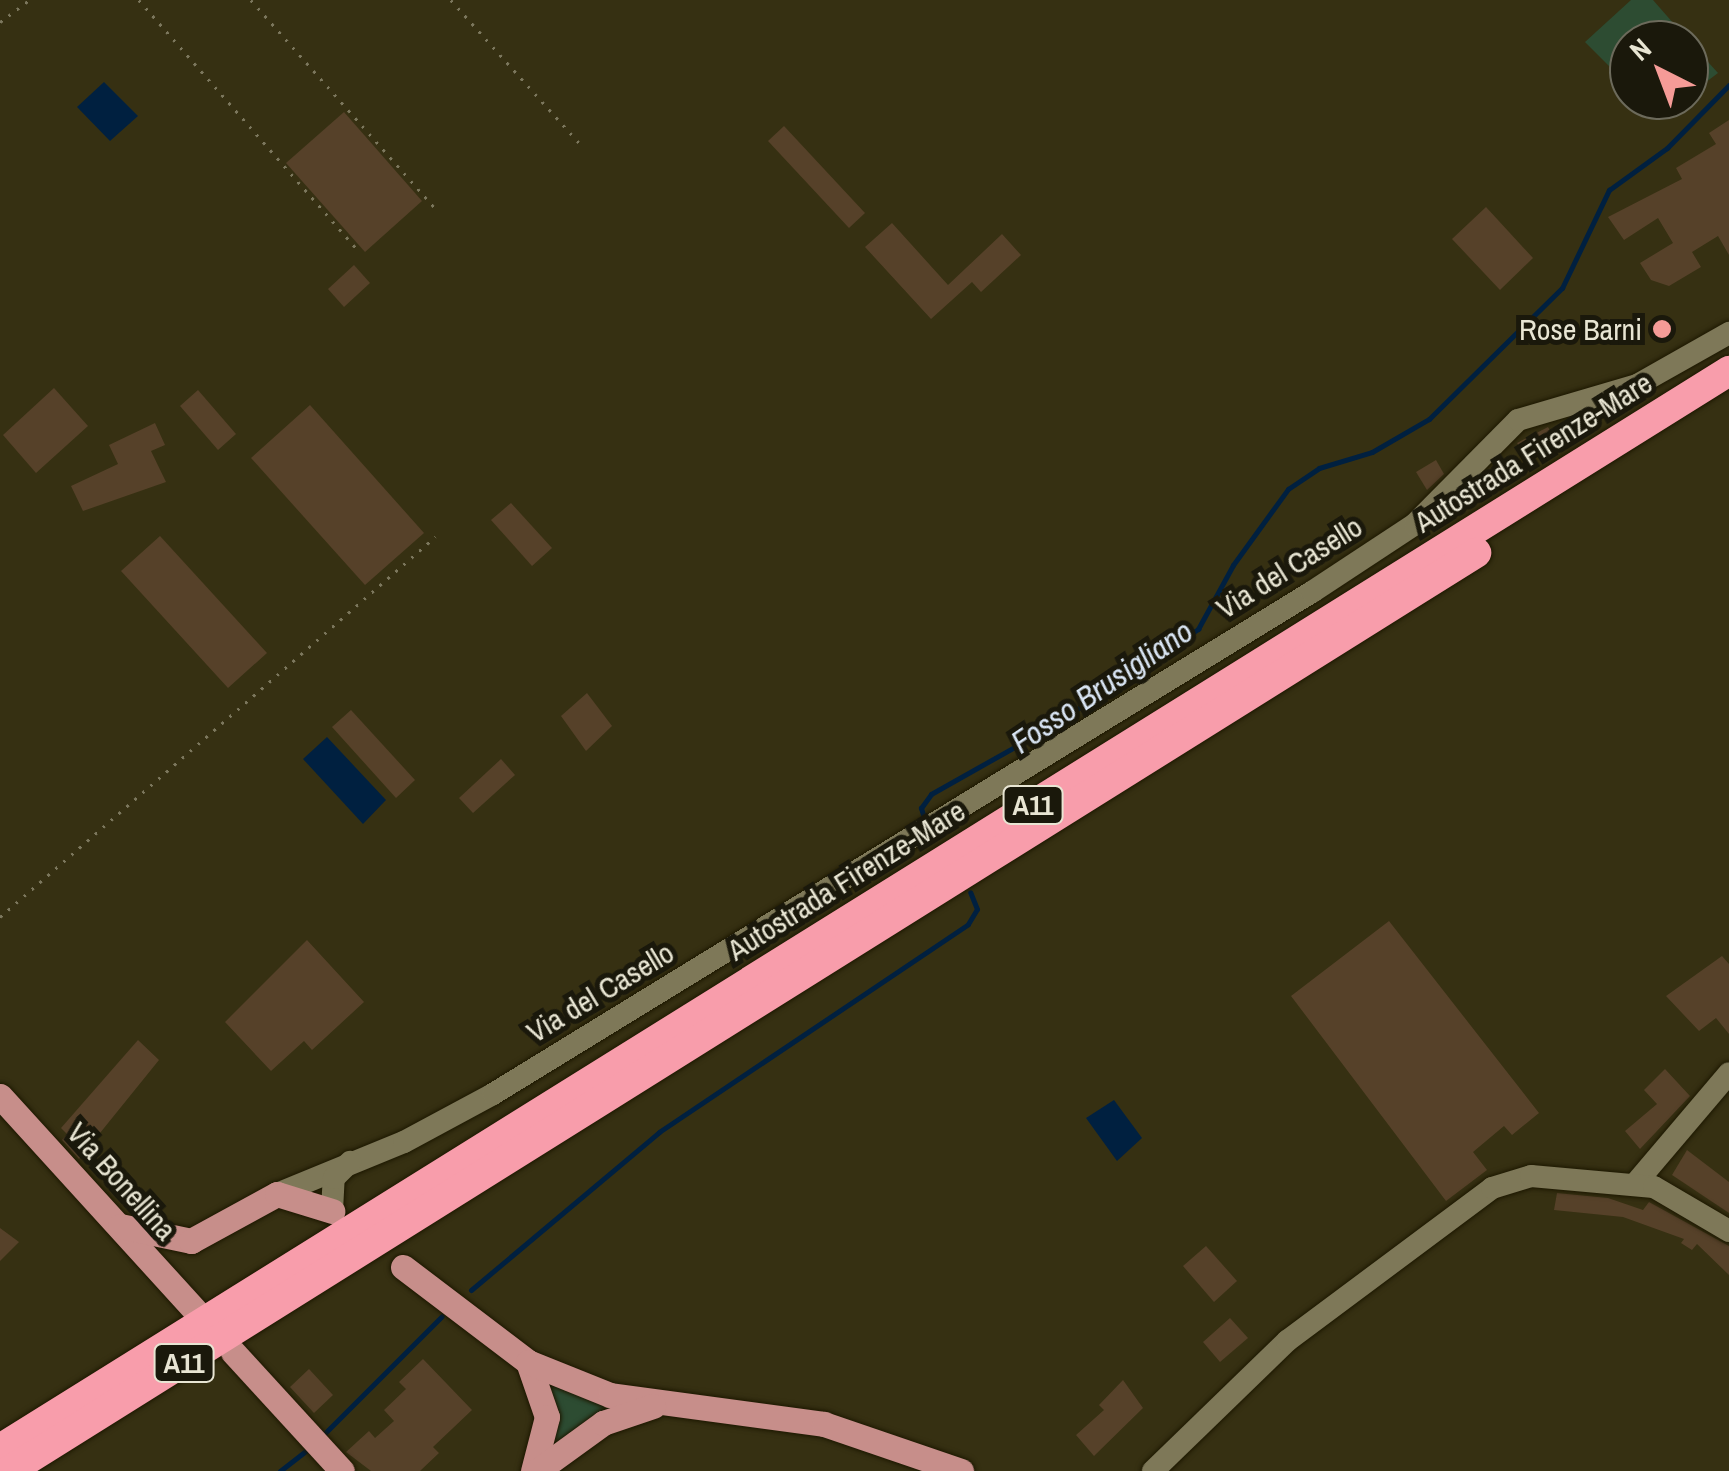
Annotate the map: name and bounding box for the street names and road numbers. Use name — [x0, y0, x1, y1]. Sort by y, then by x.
street label: Autostrada Firenze-Mare — [1408, 364, 1658, 540]
street label: Via del Casello — [1209, 508, 1369, 626]
road number: A11 — [1000, 782, 1066, 828]
street label: Autostrada Firenze-Mare — [721, 792, 971, 968]
street label: Via del Casello — [520, 934, 680, 1050]
street label: Via Bonellina — [60, 1115, 184, 1247]
road number: A11 — [152, 1340, 216, 1386]

